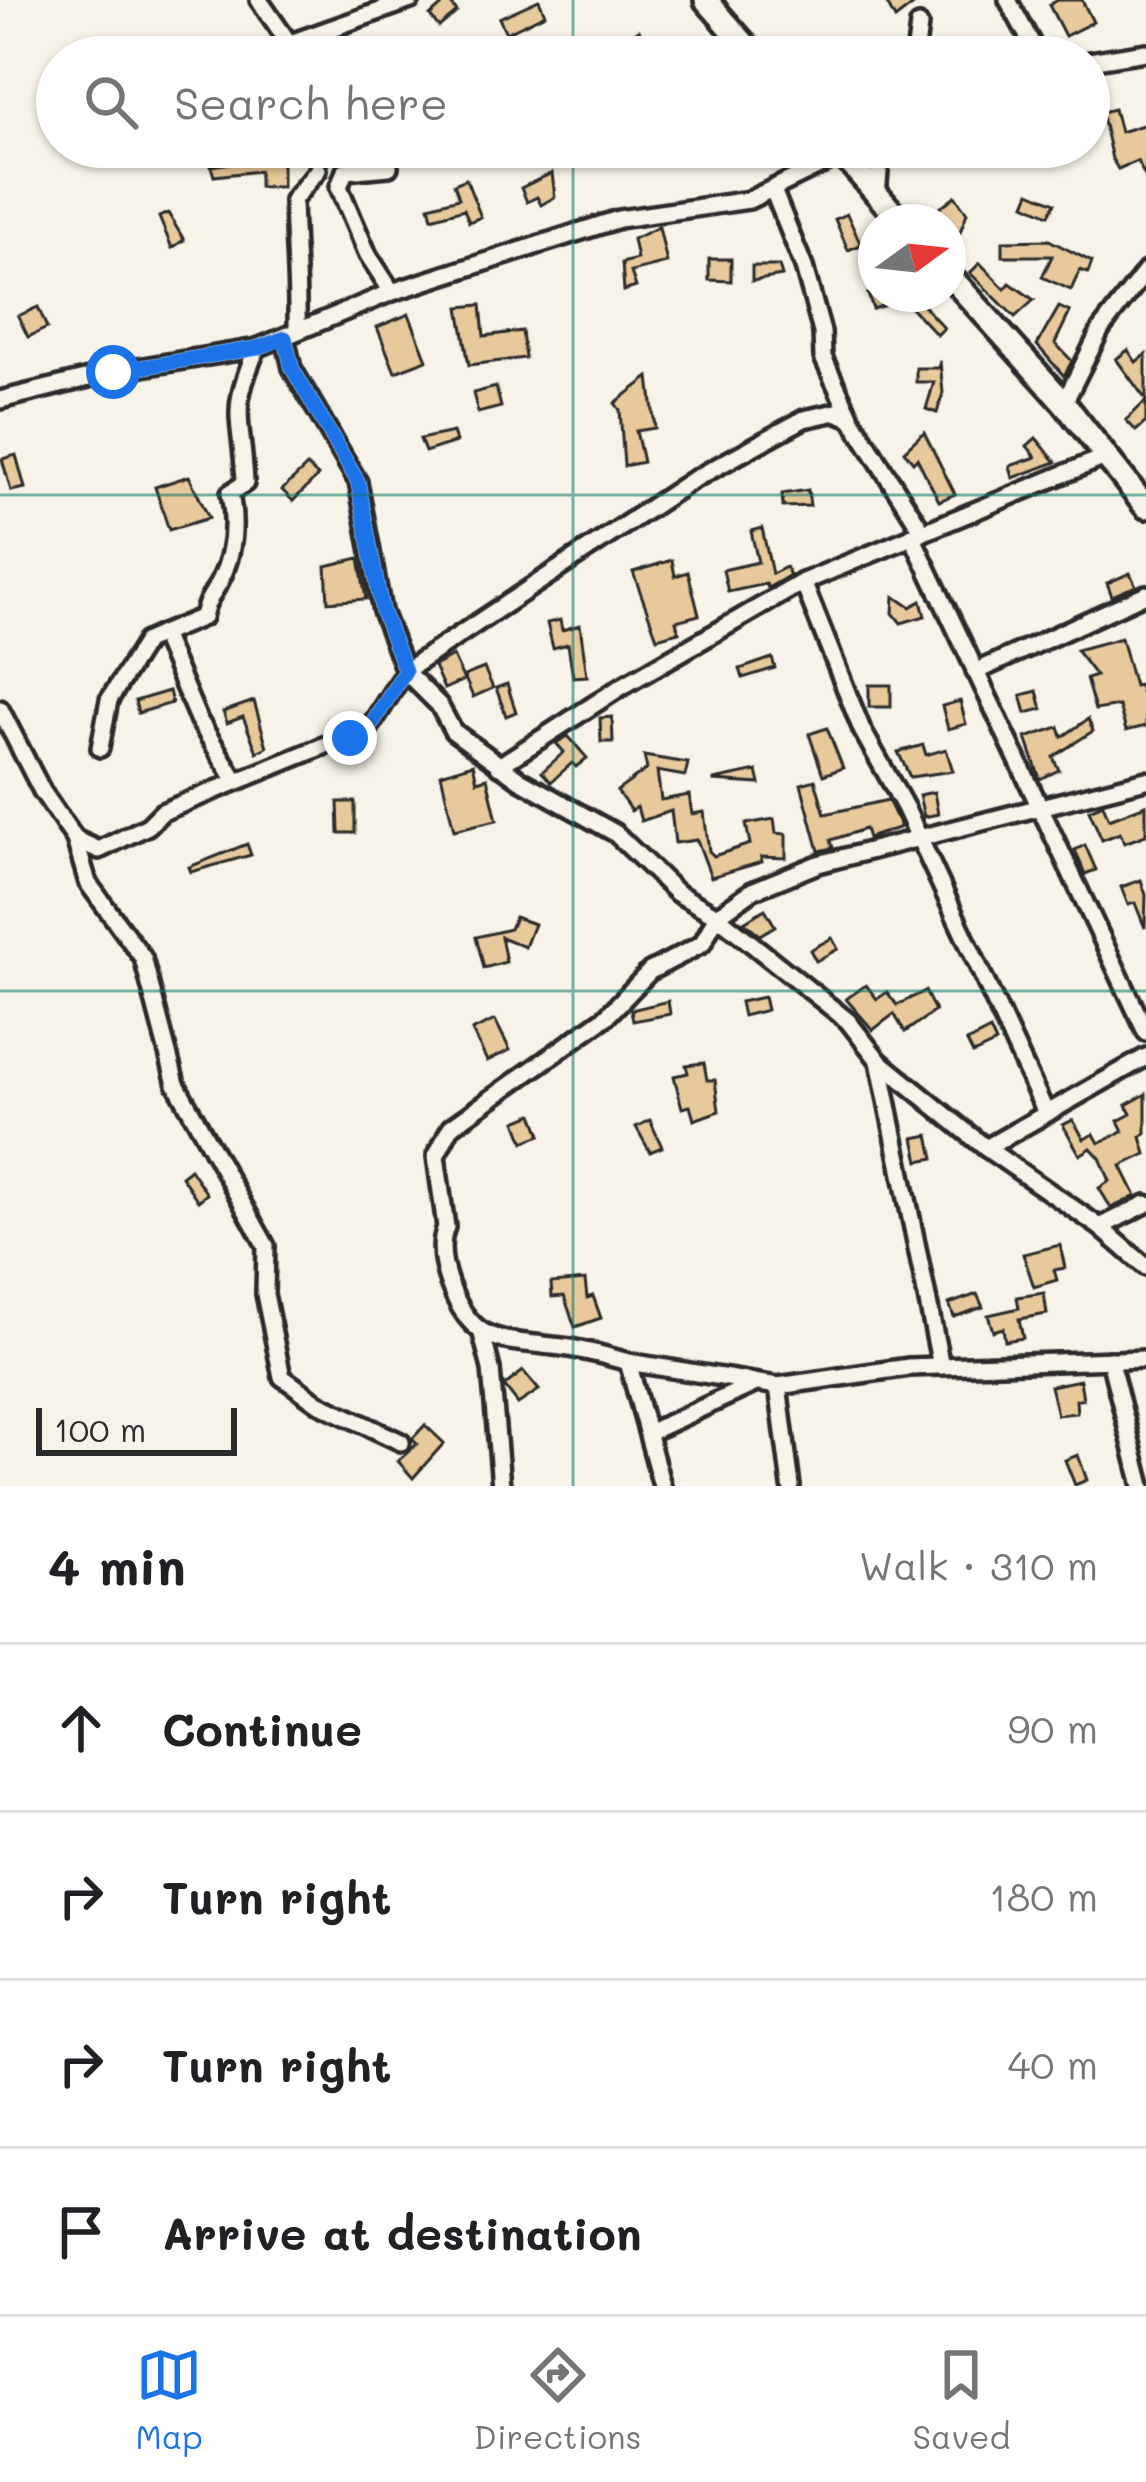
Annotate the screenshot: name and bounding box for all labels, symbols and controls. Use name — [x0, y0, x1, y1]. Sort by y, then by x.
search box — [36, 36, 1110, 168]
icon: search — [78, 69, 144, 135]
text: Search here — [174, 73, 448, 131]
north arrow — [858, 204, 966, 312]
route start — [86, 345, 140, 399]
route end — [323, 711, 377, 765]
scale bar — [36, 1402, 237, 1455]
text: 100 m — [54, 1407, 146, 1450]
text: 4 min — [48, 1531, 186, 1598]
text: Walk · 310 m — [859, 1539, 1098, 1590]
icon: ahead — [48, 1695, 114, 1761]
text: Continue — [162, 1699, 362, 1757]
text: 90 m — [1007, 1702, 1098, 1753]
icon: right — [48, 1863, 114, 1929]
text: Turn right — [162, 1867, 391, 1925]
text: 180 m — [989, 1870, 1098, 1921]
icon: right — [48, 2031, 114, 2097]
text: Turn right — [162, 2035, 391, 2093]
text: 40 m — [1007, 2038, 1098, 2089]
icon: arrive — [48, 2199, 114, 2265]
text: Arrive at destination — [162, 2203, 642, 2261]
tab: Map — [136, 2342, 203, 2457]
tab: Directions — [474, 2342, 641, 2457]
tab: Saved — [913, 2342, 1010, 2457]

